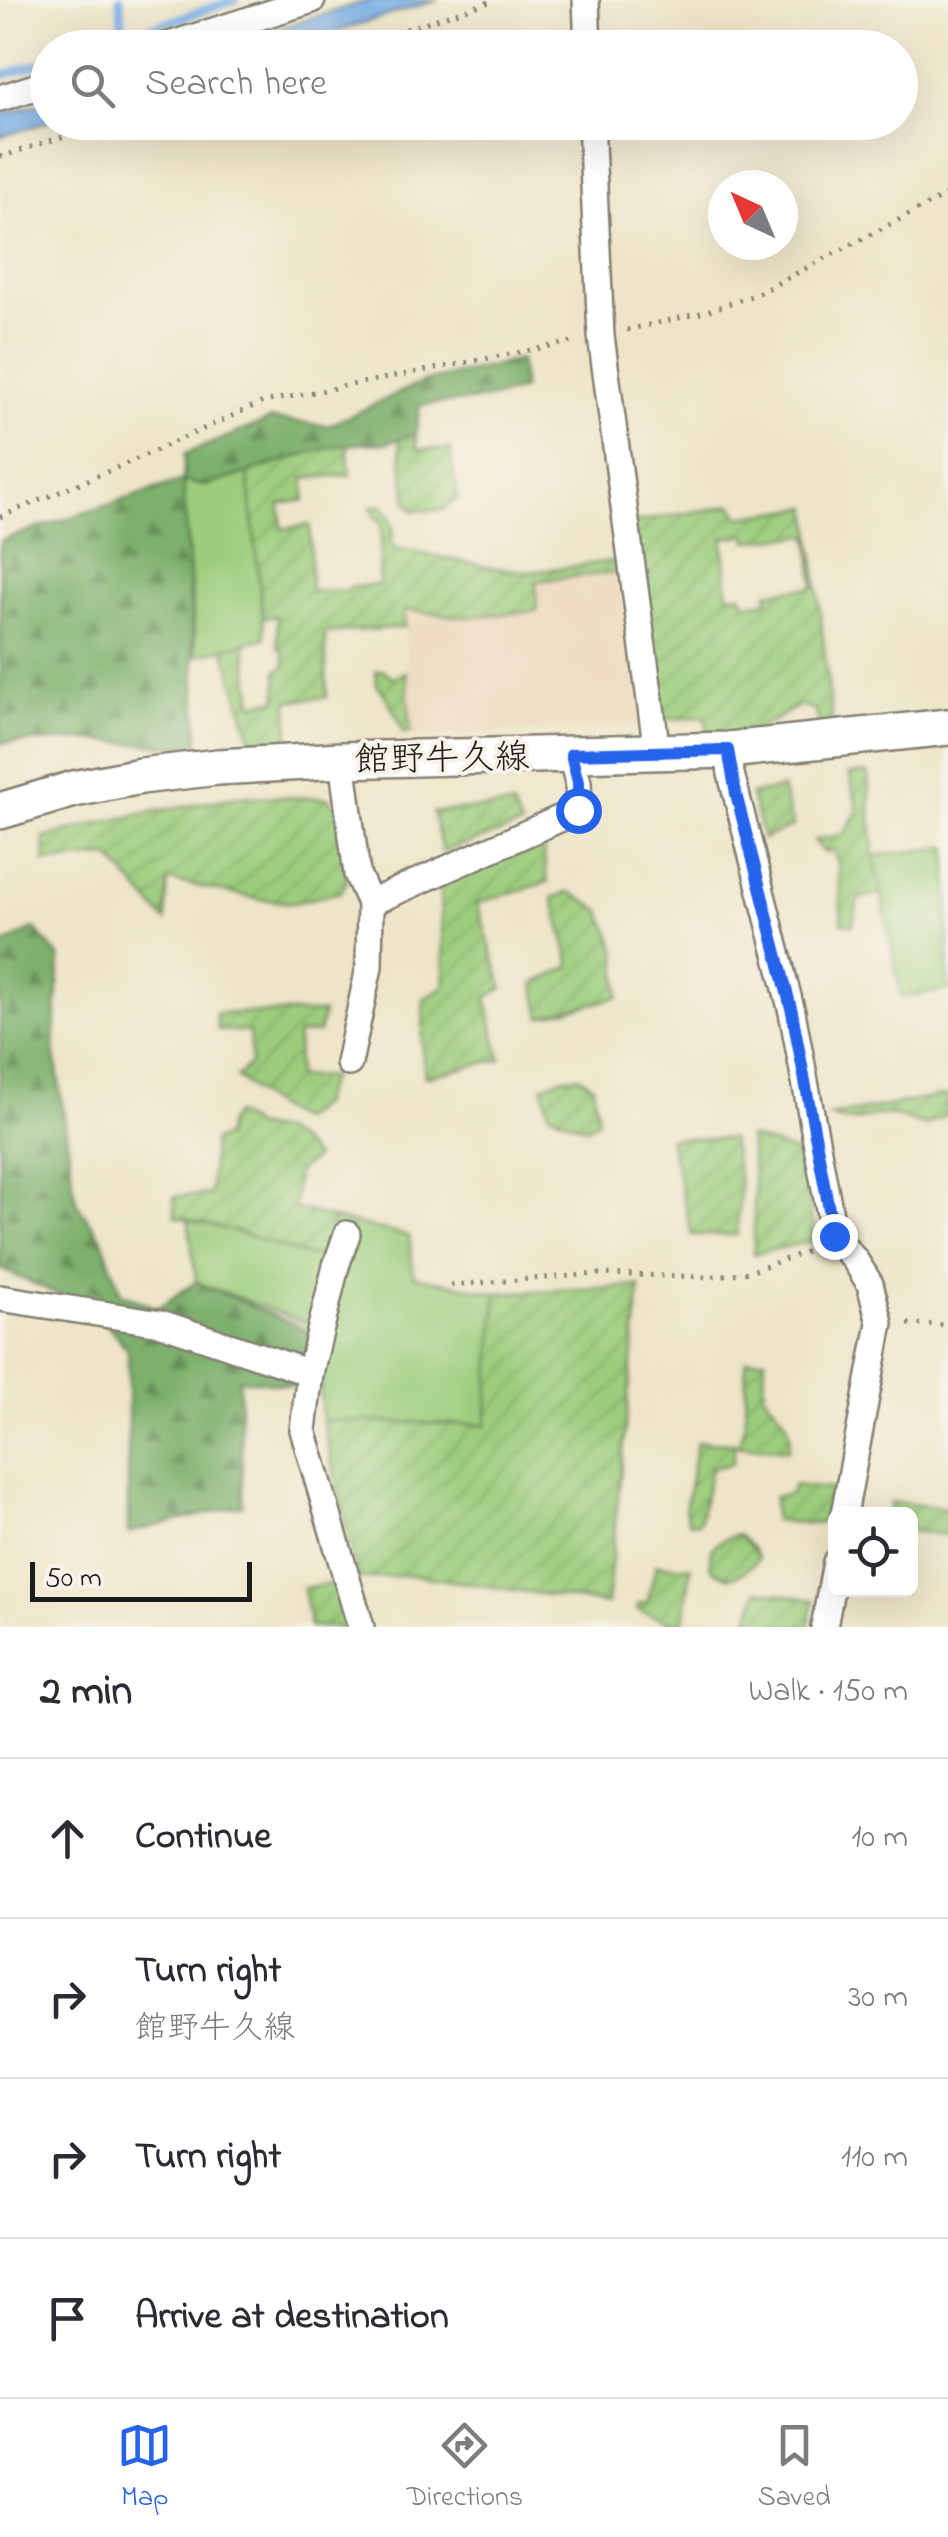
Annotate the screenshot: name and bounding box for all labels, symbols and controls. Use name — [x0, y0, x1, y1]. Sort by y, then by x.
search box — [30, 30, 918, 140]
text: Search here — [145, 57, 327, 113]
icon: search — [65, 58, 120, 113]
north arrow — [708, 170, 798, 260]
street label: 館野牛久線 — [354, 733, 530, 788]
route start — [556, 788, 602, 834]
route end — [812, 1214, 858, 1260]
map controls — [828, 1507, 918, 1597]
button: locate — [828, 1507, 918, 1597]
scale bar — [30, 1557, 252, 1602]
text: 50 m — [45, 1559, 102, 1600]
text: 2 min — [40, 1662, 132, 1723]
text: Walk · 150 m — [749, 1669, 908, 1716]
text: Continue — [135, 1810, 271, 1866]
icon: ahead — [40, 1811, 95, 1866]
text: 10 m — [851, 1815, 908, 1862]
text: Turn right — [135, 1944, 281, 2000]
icon: right — [40, 1971, 95, 2026]
text: 30 m — [848, 1975, 908, 2022]
text: 館野牛久線 — [135, 2006, 295, 2053]
text: Turn right — [135, 2130, 281, 2186]
icon: right — [40, 2131, 95, 2186]
text: 110 m — [841, 2135, 908, 2182]
text: Arrive at destination — [135, 2290, 449, 2346]
icon: arrive — [40, 2291, 95, 2346]
tab: Map — [117, 2418, 172, 2519]
tab: Directions — [407, 2418, 523, 2519]
tab: Saved — [758, 2418, 831, 2519]

